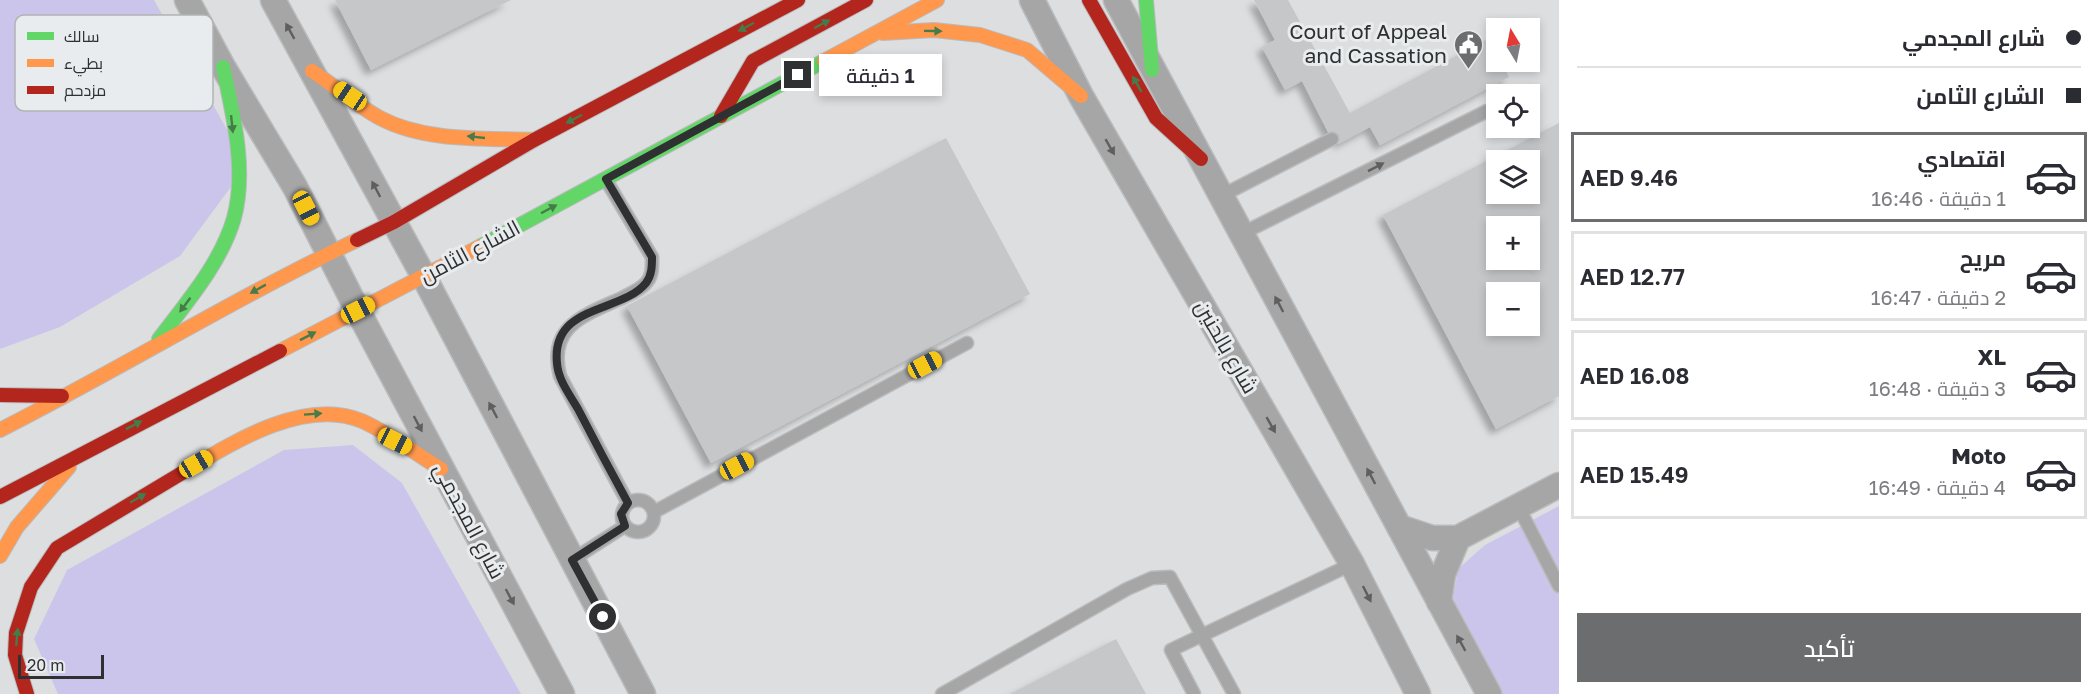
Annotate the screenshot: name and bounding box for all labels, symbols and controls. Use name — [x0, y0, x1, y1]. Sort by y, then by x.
legend — [15, 15, 213, 111]
place label: Court of Appeal and Cassation — [1289, 18, 1447, 68]
north arrow — [1486, 18, 1540, 72]
map controls — [1486, 18, 1540, 336]
one-way arrow — [814, 19, 831, 29]
one-way arrow — [285, 22, 295, 39]
one-way arrow — [737, 22, 755, 32]
text: شارع المجدمي — [1902, 24, 2045, 51]
text: سالك — [64, 26, 99, 46]
one-way arrow — [924, 26, 943, 36]
public building icon: Court of Appeal and Cassation — [1452, 28, 1484, 70]
text: بطيء — [64, 53, 103, 77]
callout: 1 دقيقة — [819, 54, 942, 96]
route end — [784, 61, 811, 88]
text: 1 دقيقة — [846, 63, 915, 87]
one-way arrow — [1132, 75, 1142, 92]
car — [330, 78, 370, 114]
text: مزدحم — [64, 80, 106, 102]
text: الشارع الثامن — [1917, 82, 2045, 109]
button: locate — [1486, 84, 1540, 138]
one-way arrow — [565, 114, 582, 124]
one-way arrow — [227, 115, 237, 134]
one-way arrow — [466, 132, 485, 142]
one-way arrow — [1105, 139, 1116, 155]
text: اقتصادي — [1917, 145, 2006, 172]
button: layers — [1486, 150, 1540, 204]
icon: car — [2024, 150, 2078, 204]
one-way arrow — [1367, 162, 1384, 171]
text: AED 9.46 — [1580, 164, 1678, 191]
one-way arrow — [371, 180, 380, 197]
text: 1 دقيقة · 16:46 — [1871, 186, 2006, 210]
car — [290, 188, 322, 228]
one-way arrow — [541, 204, 558, 214]
street label: الشارع الثامن — [415, 214, 525, 290]
button: + — [1486, 216, 1540, 270]
text: مريح — [1960, 244, 2006, 271]
icon: car — [2024, 249, 2078, 303]
text: AED 12.77 — [1580, 263, 1685, 290]
button: − — [1486, 282, 1540, 336]
one-way arrow — [250, 283, 267, 293]
text: 2 دقيقة · 16:47 — [1871, 285, 2006, 309]
car — [338, 294, 378, 326]
street label: شارع بالحنين — [1188, 295, 1264, 399]
one-way arrow — [1274, 295, 1284, 312]
one-way arrow — [179, 297, 191, 313]
one-way arrow — [299, 332, 316, 341]
text: XL — [1978, 343, 2006, 370]
icon: car — [2024, 348, 2078, 402]
car — [905, 349, 945, 381]
text: AED 16.08 — [1580, 362, 1689, 389]
text: 3 دقيقة · 16:48 — [1869, 376, 2006, 400]
one-way arrow — [488, 401, 498, 418]
one-way arrow — [303, 410, 322, 419]
one-way arrow — [414, 416, 423, 433]
one-way arrow — [1266, 416, 1276, 433]
one-way arrow — [126, 420, 143, 430]
car — [375, 425, 415, 457]
text: Moto — [1951, 442, 2006, 469]
car — [176, 447, 216, 481]
icon: car — [2024, 447, 2078, 501]
car — [717, 450, 757, 482]
street label: شارع المجدمي — [425, 458, 511, 585]
text: AED 15.49 — [1580, 461, 1689, 488]
one-way arrow — [1366, 467, 1376, 484]
text: 4 دقيقة · 16:49 — [1869, 475, 2006, 499]
one-way arrow — [130, 493, 147, 503]
one-way arrow — [1362, 586, 1372, 603]
one-way arrow — [505, 588, 515, 605]
route start — [589, 603, 616, 630]
button: تأكيد — [1577, 613, 2081, 682]
one-way arrow — [12, 628, 22, 647]
one-way arrow — [1456, 634, 1466, 651]
scale bar — [18, 652, 104, 680]
text: 20 m — [27, 655, 64, 675]

